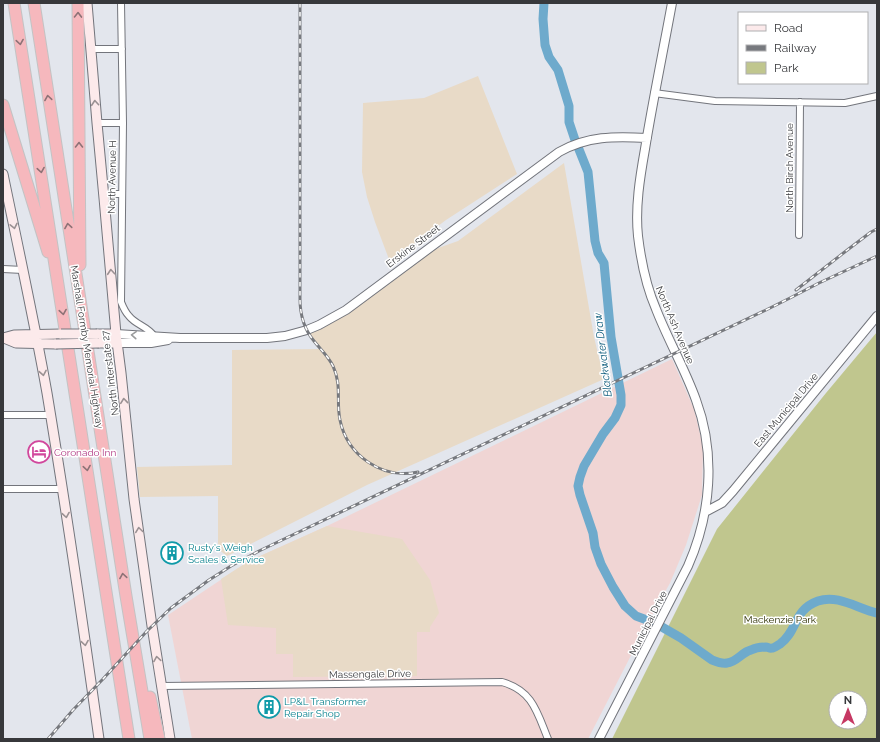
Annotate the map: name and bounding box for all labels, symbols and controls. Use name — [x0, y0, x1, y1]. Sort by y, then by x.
one-way arrow — [74, 12, 82, 18]
legend — [738, 12, 868, 84]
text: Road — [774, 21, 803, 35]
one-way arrow — [15, 38, 24, 45]
text: Railway — [774, 41, 817, 55]
text: Park — [774, 61, 799, 75]
one-way arrow — [44, 95, 53, 101]
one-way arrow — [91, 100, 100, 106]
street label: North Birch Avenue — [784, 123, 795, 213]
street label: North Avenue H — [106, 140, 118, 214]
one-way arrow — [75, 142, 83, 148]
one-way arrow — [36, 167, 45, 173]
street label: Erskine Street — [384, 222, 442, 270]
one-way arrow — [9, 223, 17, 229]
one-way arrow — [64, 223, 73, 230]
street label: Marshall Formby Memorial Highway — [69, 264, 105, 430]
one-way arrow — [106, 269, 115, 275]
street label: North Ash Avenue — [654, 285, 696, 366]
one-way arrow — [58, 309, 67, 315]
water label: Blackwater Draw — [591, 312, 615, 398]
street label: North Interstate 27 — [99, 329, 121, 416]
one-way arrow — [131, 330, 137, 339]
one-way arrow — [38, 369, 47, 376]
street label: East Municipal Drive — [752, 371, 820, 449]
one-way arrow — [120, 398, 129, 404]
hotel icon: Coronado Inn — [26, 439, 52, 465]
place label: Coronado Inn — [54, 447, 116, 458]
one-way arrow — [83, 465, 91, 471]
one-way arrow — [61, 512, 70, 518]
one-way arrow — [135, 527, 144, 533]
building icon: Rusty's Weigh Scales & Service — [159, 540, 185, 566]
place label: Rusty's Weigh Scales & Service — [188, 542, 265, 565]
one-way arrow — [119, 573, 128, 579]
street label: Municipal Drive — [627, 589, 669, 657]
park label: Mackenzie Park — [744, 614, 817, 625]
one-way arrow — [80, 640, 89, 646]
one-way arrow — [154, 656, 162, 662]
street label: Massengale Drive — [329, 668, 411, 680]
north arrow — [828, 690, 868, 730]
building icon: LP&L Transformer Repair Shop — [256, 694, 282, 720]
text: N — [844, 694, 852, 707]
place label: LP&L Transformer Repair Shop — [284, 696, 367, 719]

